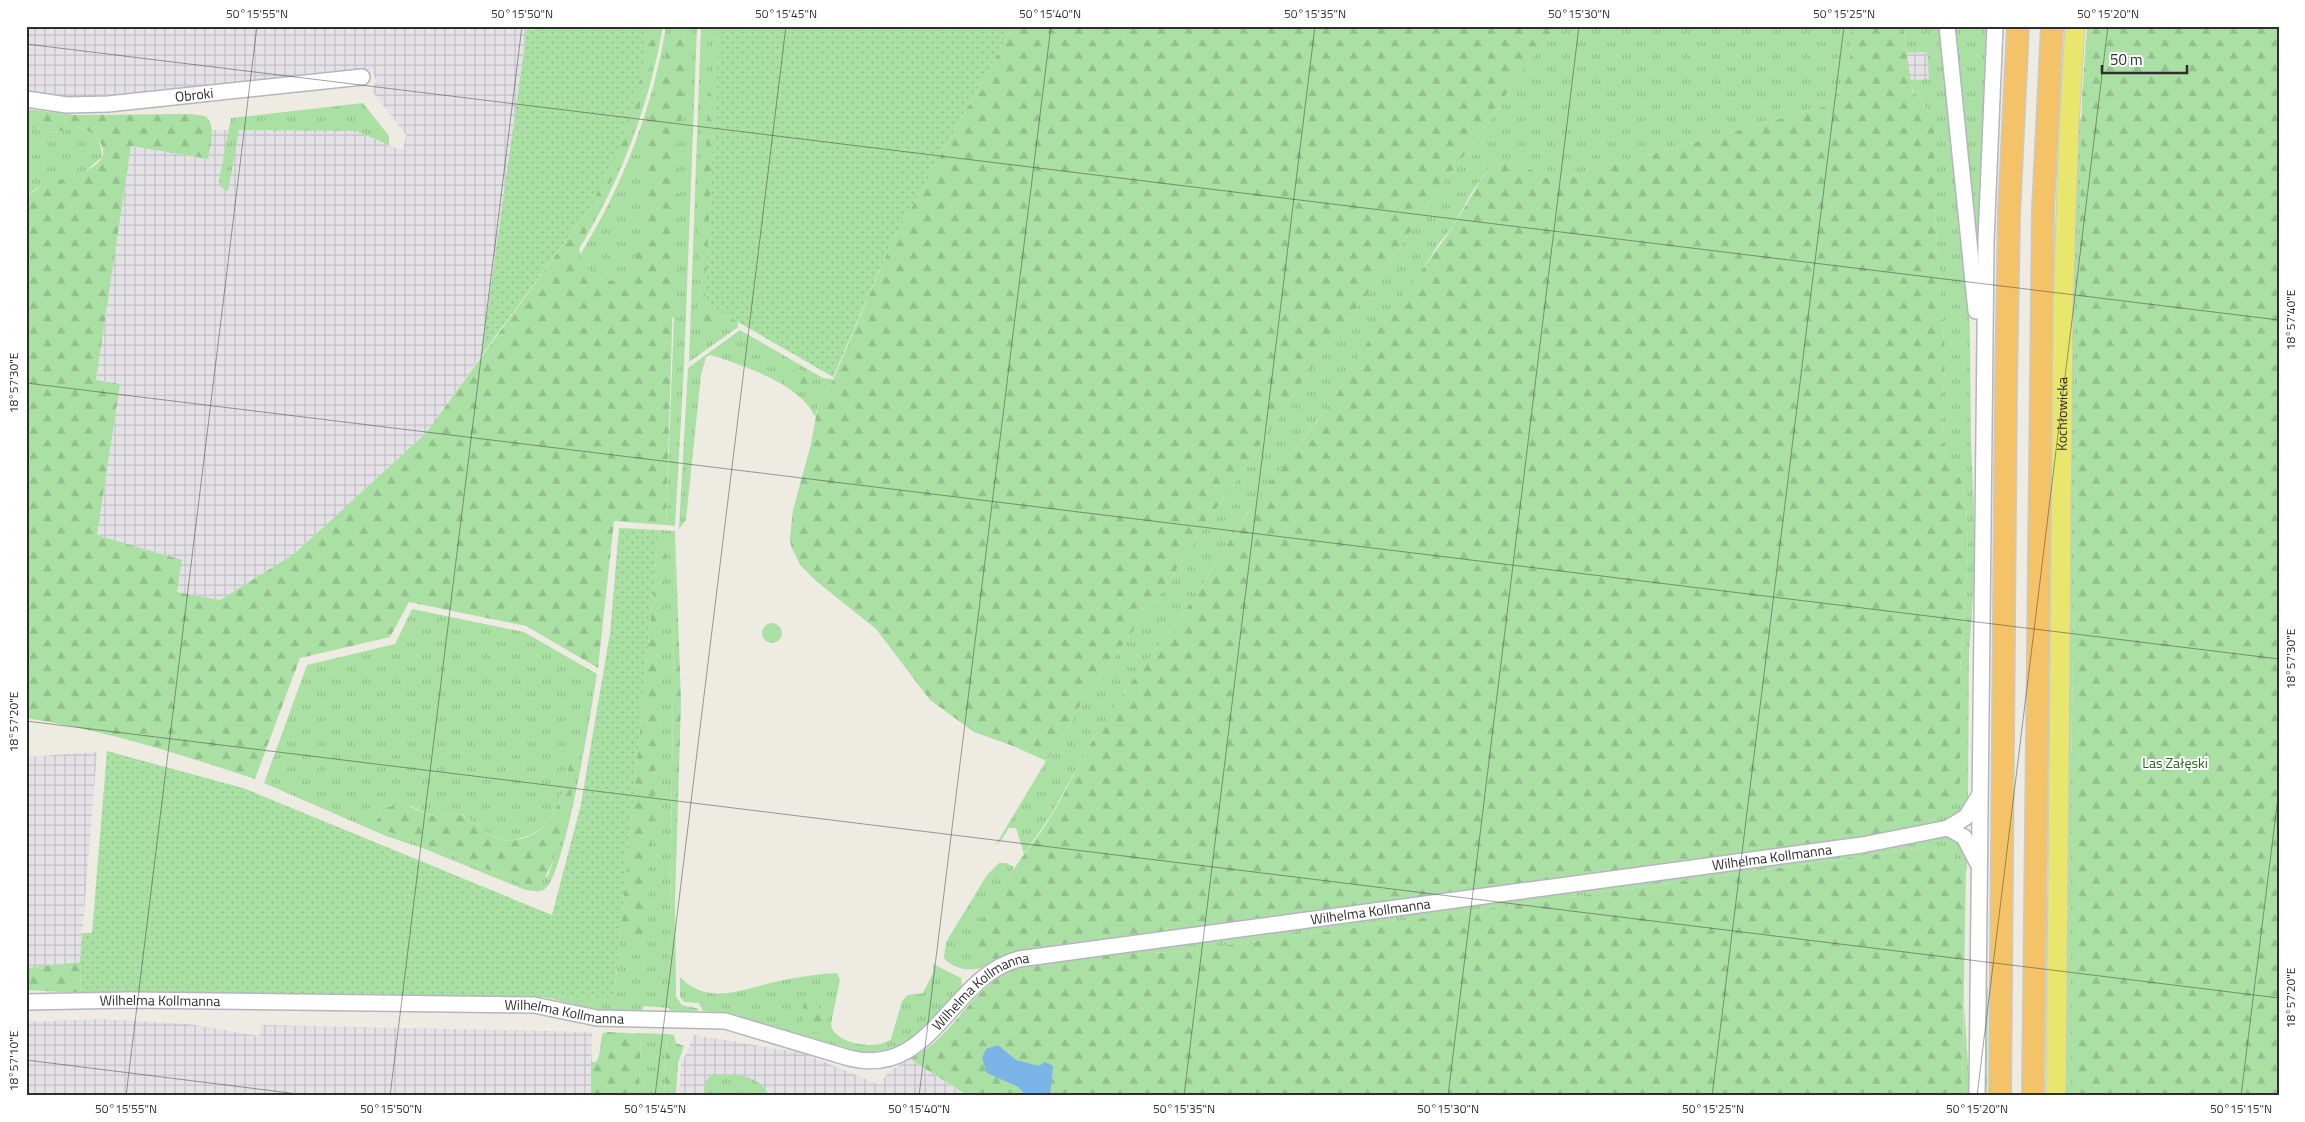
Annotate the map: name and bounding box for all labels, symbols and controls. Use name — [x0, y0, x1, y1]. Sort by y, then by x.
text: 50°15'55"N — [226, 4, 288, 23]
text: 50°15'50"N — [491, 4, 553, 23]
text: 50°15'45"N — [755, 4, 817, 23]
text: 50°15'40"N — [1019, 4, 1081, 23]
text: 50°15'35"N — [1284, 4, 1346, 23]
text: 50°15'30"N — [1548, 4, 1610, 23]
text: 50°15'25"N — [1813, 4, 1875, 23]
text: 50°15'20"N — [2077, 4, 2139, 23]
scale bar — [2102, 42, 2188, 74]
text: 50 m — [2110, 48, 2143, 71]
street label: Obroki — [174, 82, 214, 107]
text: 18°57'40"E — [2281, 289, 2300, 350]
text: 18°57'30"E — [4, 352, 23, 413]
street label: Kochłowicka — [2051, 377, 2072, 451]
text: 18°57'30"E — [2281, 628, 2300, 689]
text: 18°57'20"E — [4, 691, 23, 752]
park label: Las Załęski — [2142, 752, 2208, 773]
street label: Wilhelma Kollmanna — [1711, 838, 1833, 875]
street label: Wilhelma Kollmanna — [1309, 892, 1432, 929]
street label: Wilhelma Kollmanna — [927, 947, 1030, 1035]
text: 18°57'20"E — [2281, 967, 2300, 1028]
street label: Wilhelma Kollmanna — [99, 989, 221, 1011]
street label: Wilhelma Kollmanna — [504, 994, 624, 1029]
text: 18°57'10"E — [4, 1030, 23, 1091]
text: 50°15'55"N — [95, 1099, 157, 1118]
text: 50°15'50"N — [360, 1099, 422, 1118]
text: 50°15'45"N — [624, 1099, 686, 1118]
text: 50°15'40"N — [888, 1099, 950, 1118]
text: 50°15'35"N — [1153, 1099, 1215, 1118]
text: 50°15'30"N — [1417, 1099, 1479, 1118]
text: 50°15'25"N — [1682, 1099, 1744, 1118]
text: 50°15'20"N — [1946, 1099, 2008, 1118]
text: 50°15'15"N — [2210, 1099, 2272, 1118]

